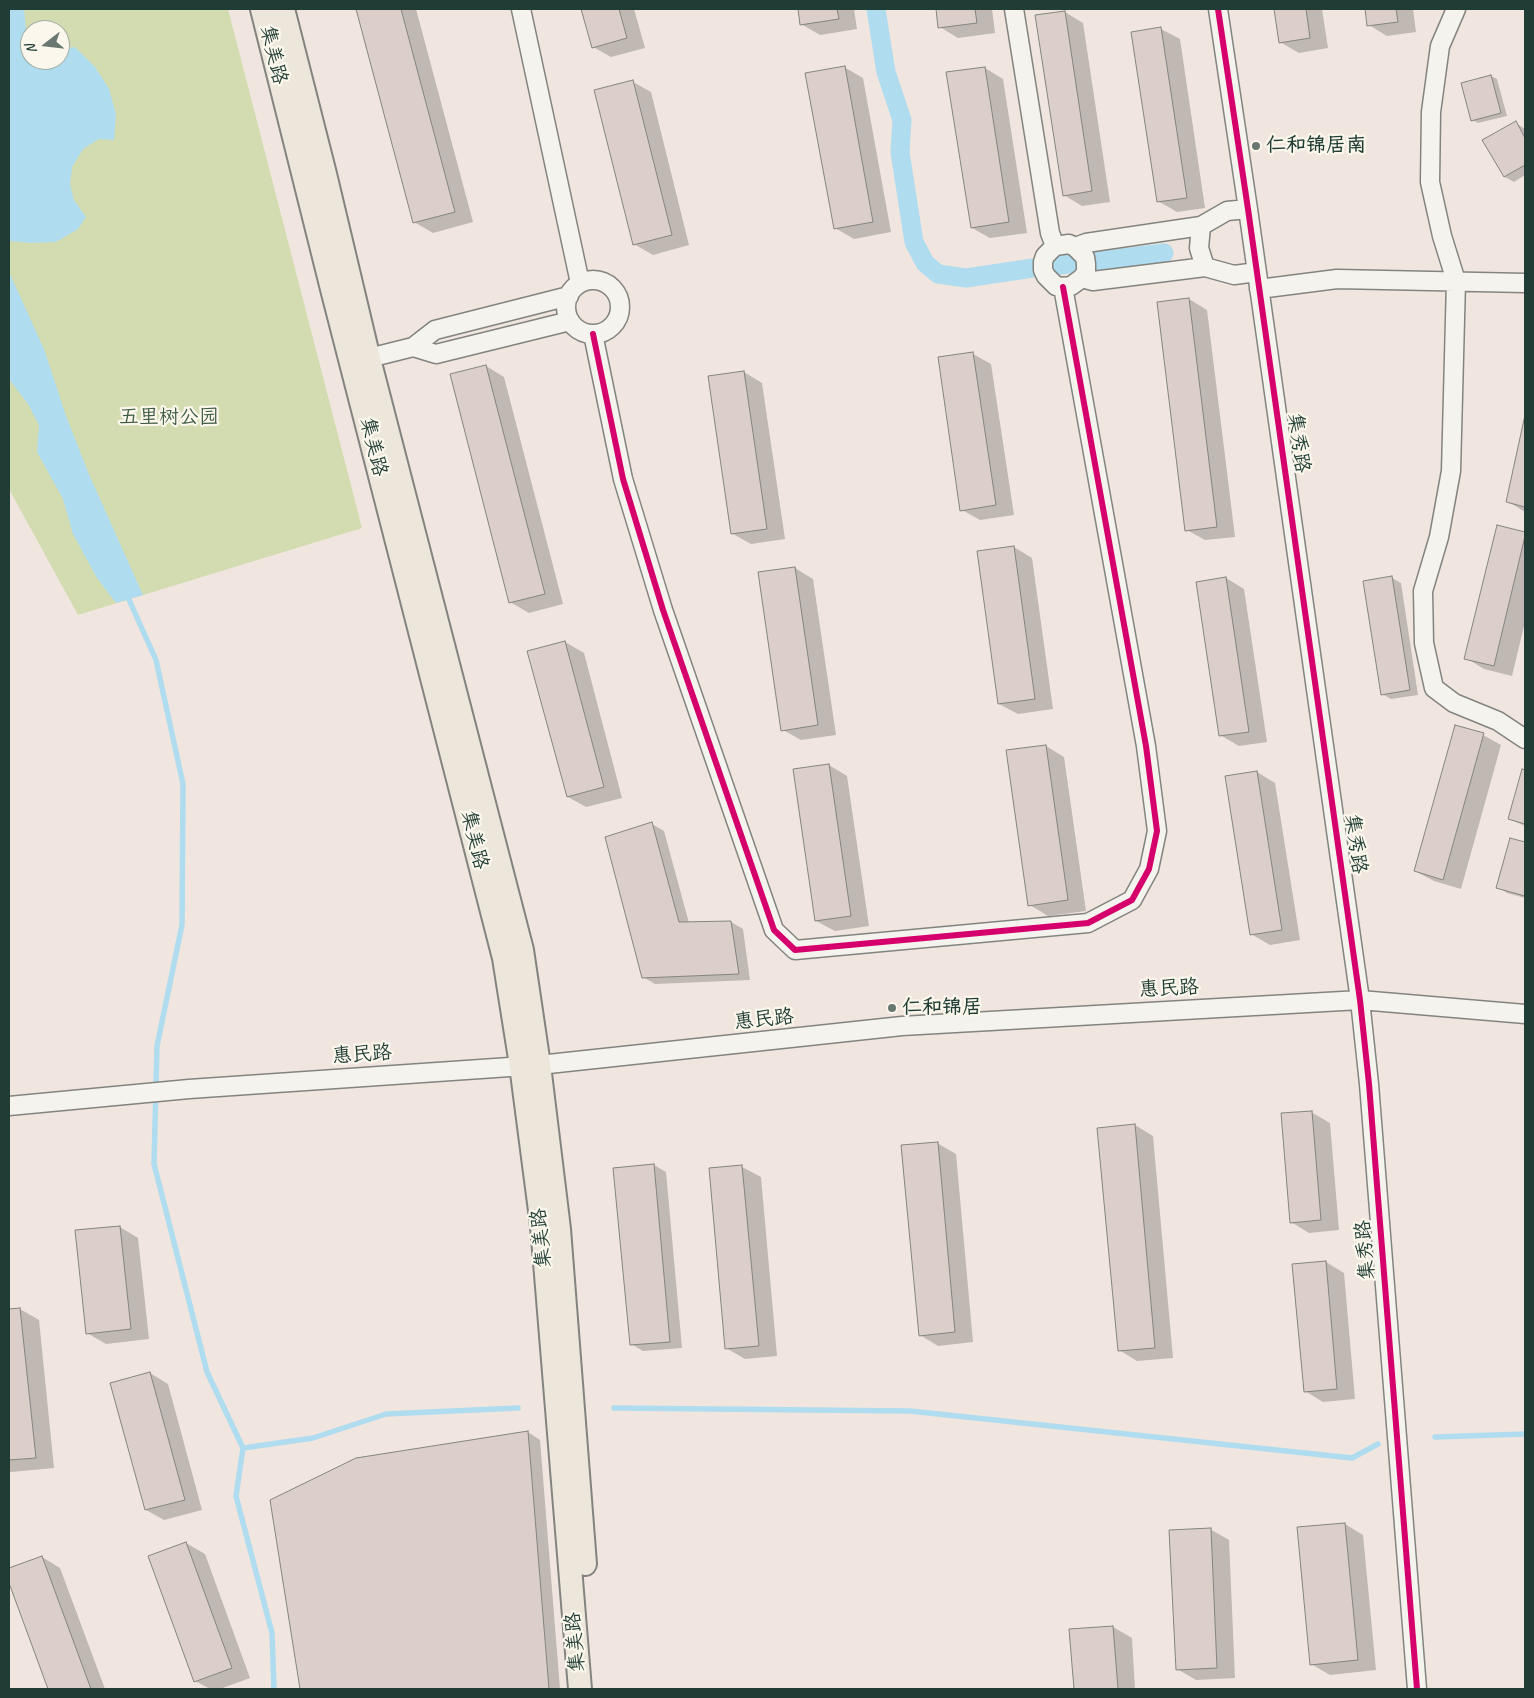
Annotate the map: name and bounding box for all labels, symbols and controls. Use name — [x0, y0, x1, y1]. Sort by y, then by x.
north arrow — [20, 20, 70, 70]
street label: 集美路 — [254, 23, 292, 87]
text: N — [22, 42, 40, 56]
place label: 仁和锦居南 — [1266, 134, 1366, 158]
marker: 仁和锦居南 — [1250, 140, 1262, 152]
park label: 五里树公园 — [119, 406, 219, 430]
street label: 集秀路 — [1282, 412, 1314, 474]
street label: 集美路 — [354, 415, 392, 479]
street label: 集美路 — [455, 808, 493, 872]
street label: 集秀路 — [1339, 813, 1371, 875]
street label: 惠民路 — [1138, 975, 1200, 1003]
place label: 仁和锦居 — [902, 996, 982, 1020]
marker: 仁和锦居 — [886, 1002, 898, 1014]
street label: 惠民路 — [733, 1005, 795, 1035]
street label: 惠民路 — [331, 1041, 393, 1069]
street label: 集美路 — [527, 1207, 557, 1269]
street label: 集秀路 — [1351, 1219, 1381, 1281]
street label: 集美路 — [561, 1611, 591, 1673]

